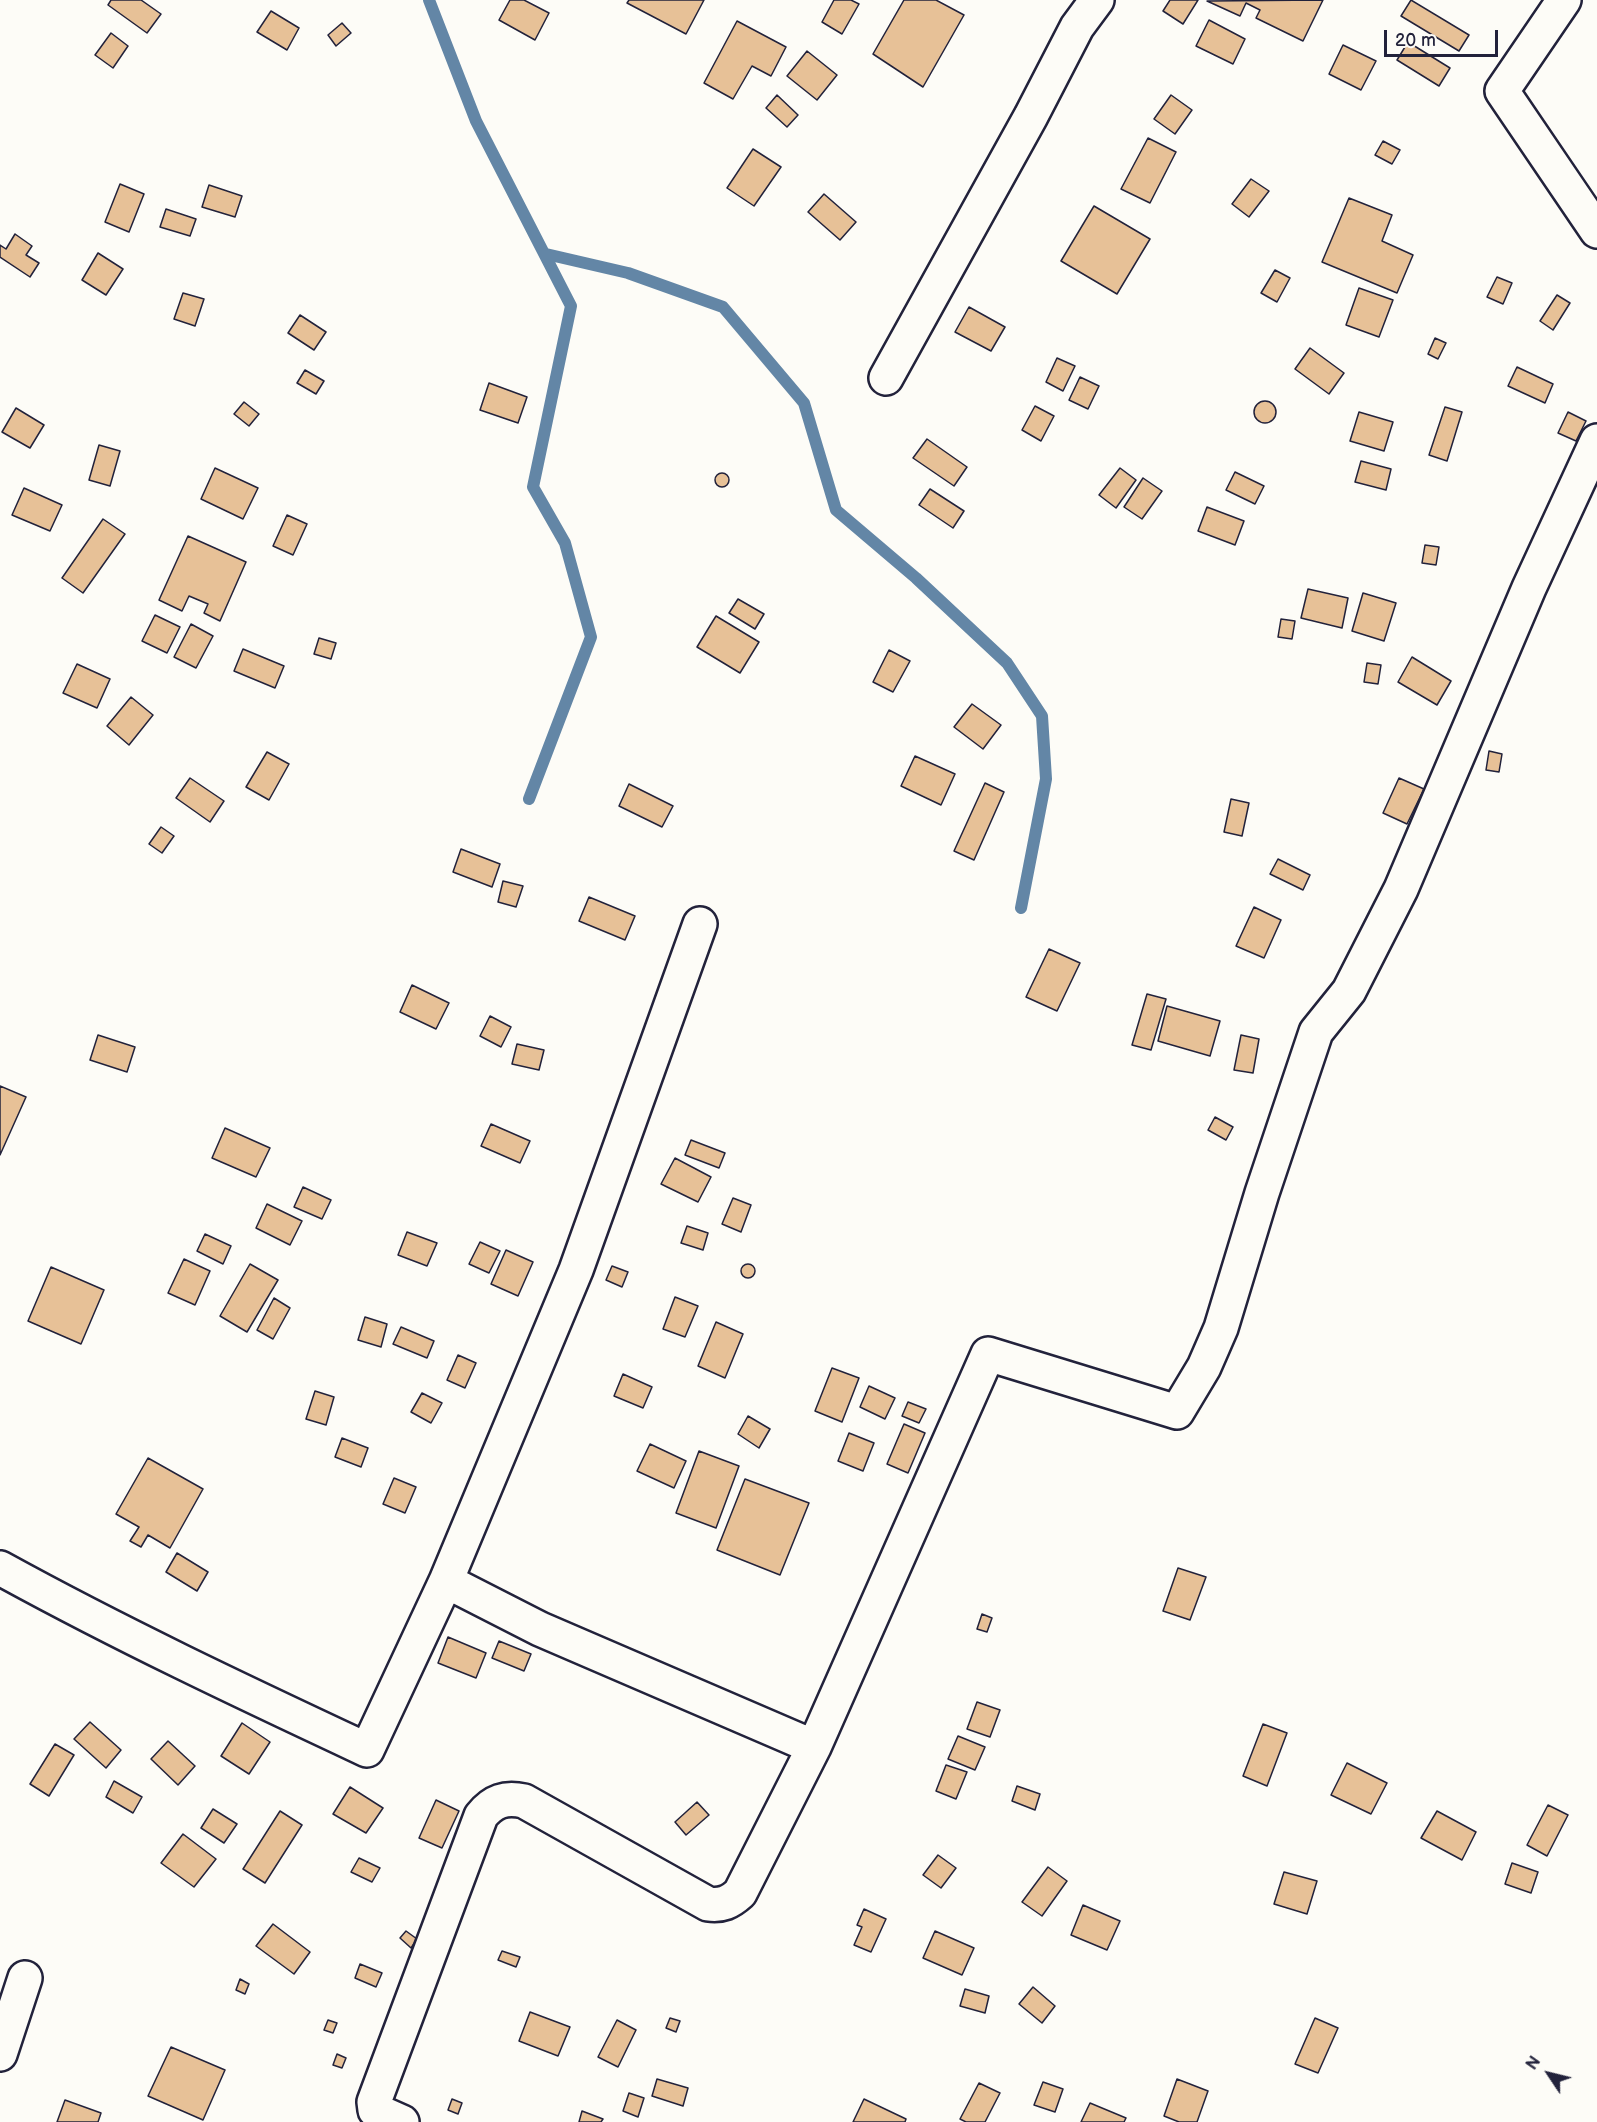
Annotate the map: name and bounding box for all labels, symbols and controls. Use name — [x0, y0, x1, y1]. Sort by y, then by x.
scale bar — [1387, 18, 1501, 56]
text: 20 m — [1395, 30, 1436, 51]
north arrow — [1519, 2044, 1579, 2104]
text: N — [1523, 2053, 1545, 2074]

